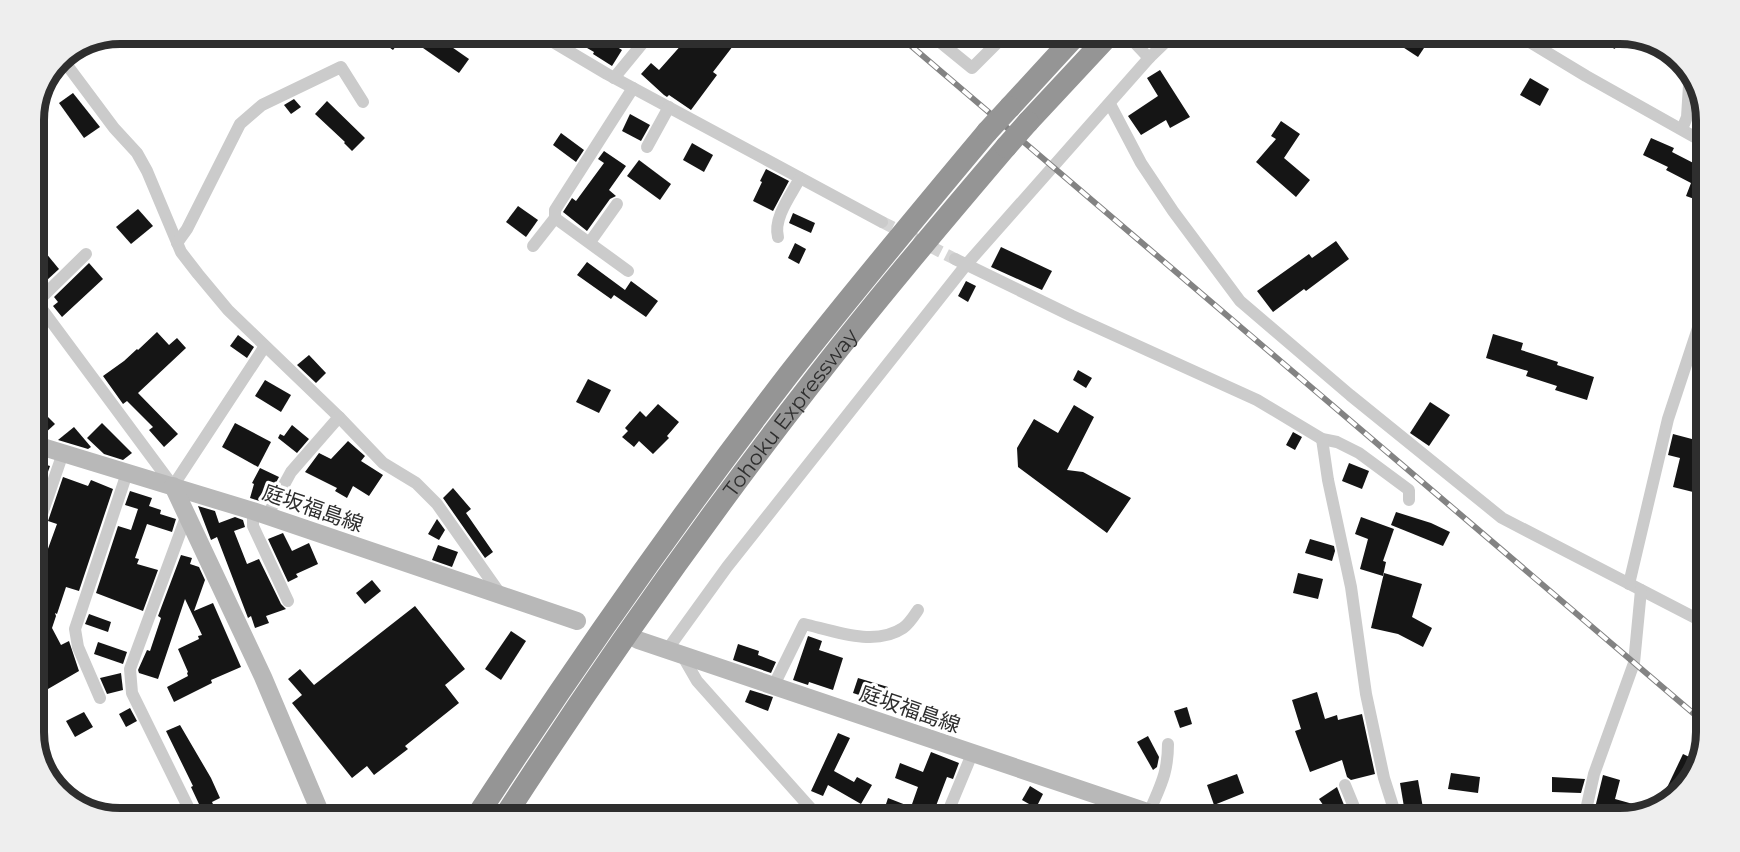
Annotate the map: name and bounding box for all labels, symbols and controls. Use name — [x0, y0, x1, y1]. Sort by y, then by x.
street label: Tohoku Expressway — [718, 323, 863, 501]
street label: 庭坂福島線 — [259, 479, 367, 537]
street label: 庭坂福島線 — [856, 680, 964, 738]

